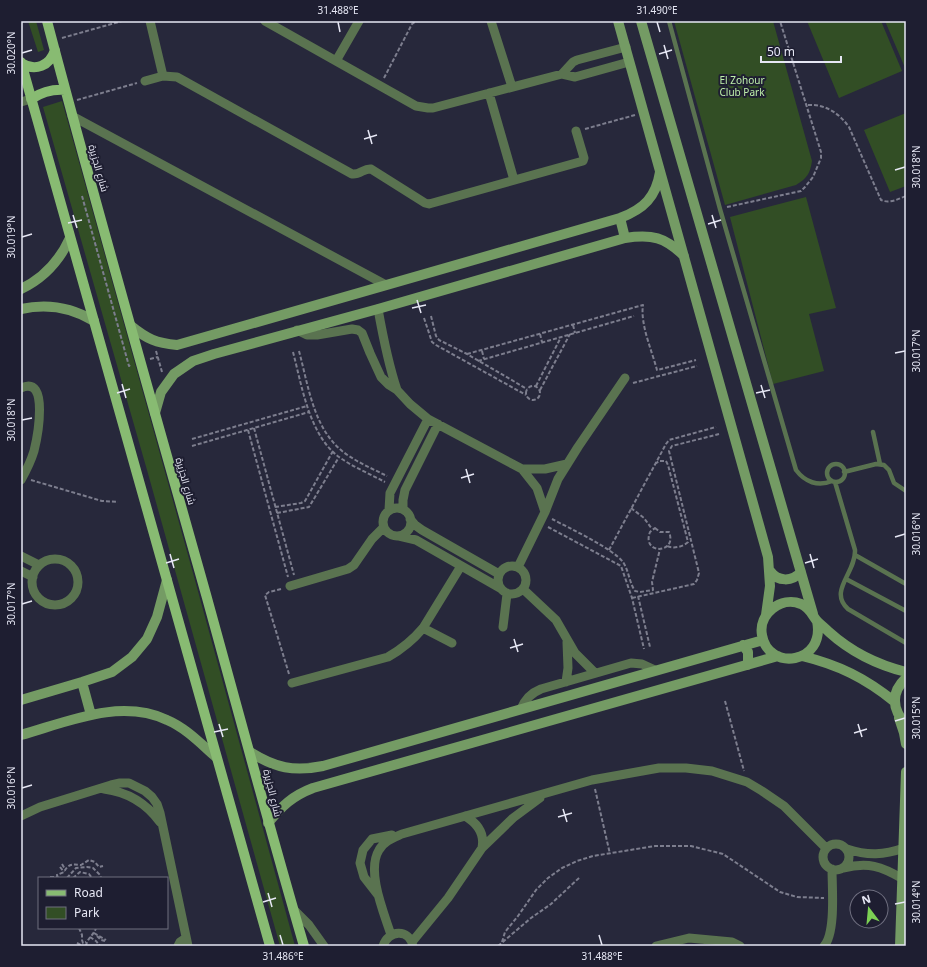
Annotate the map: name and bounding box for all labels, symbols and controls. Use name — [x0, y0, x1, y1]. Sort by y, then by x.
text: 31.488°E — [317, 3, 359, 17]
text: 31.490°E — [636, 3, 678, 17]
text: 30.020°N — [4, 31, 18, 75]
scale bar — [761, 38, 841, 64]
text: 50 m — [767, 43, 795, 60]
park label: El Zohour Club Park — [719, 73, 765, 99]
street label: شارع الجزيرة — [86, 143, 112, 193]
text: 30.018°N — [909, 145, 923, 189]
text: 30.019°N — [4, 215, 18, 259]
text: 30.017°N — [909, 329, 923, 373]
text: 30.018°N — [4, 398, 18, 442]
street label: شارع الجزيرة — [173, 456, 199, 506]
text: 30.016°N — [909, 512, 923, 556]
text: 30.017°N — [4, 582, 18, 626]
text: 30.015°N — [909, 696, 923, 740]
text: 30.016°N — [4, 766, 18, 810]
street label: شارع الجزيرة — [260, 768, 286, 818]
legend — [38, 877, 168, 929]
text: 30.014°N — [909, 880, 923, 924]
text: Road — [74, 884, 103, 901]
north arrow — [849, 889, 889, 929]
text: N — [860, 890, 872, 907]
text: Park — [74, 904, 100, 921]
text: 31.486°E — [262, 949, 304, 963]
text: 31.488°E — [581, 949, 623, 963]

